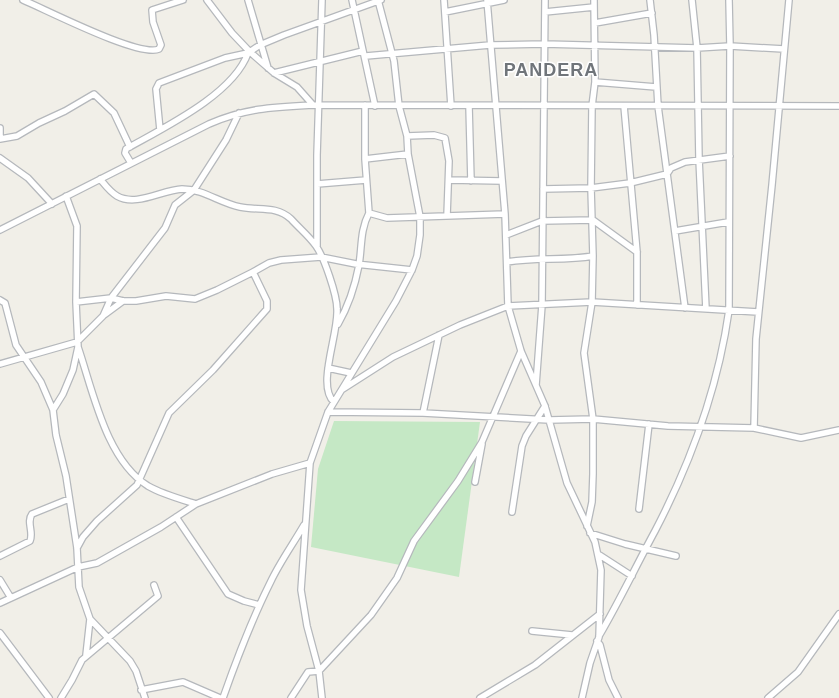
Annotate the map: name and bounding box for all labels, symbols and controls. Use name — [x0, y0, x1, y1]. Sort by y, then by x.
district label: PANDERA — [504, 60, 598, 80]

